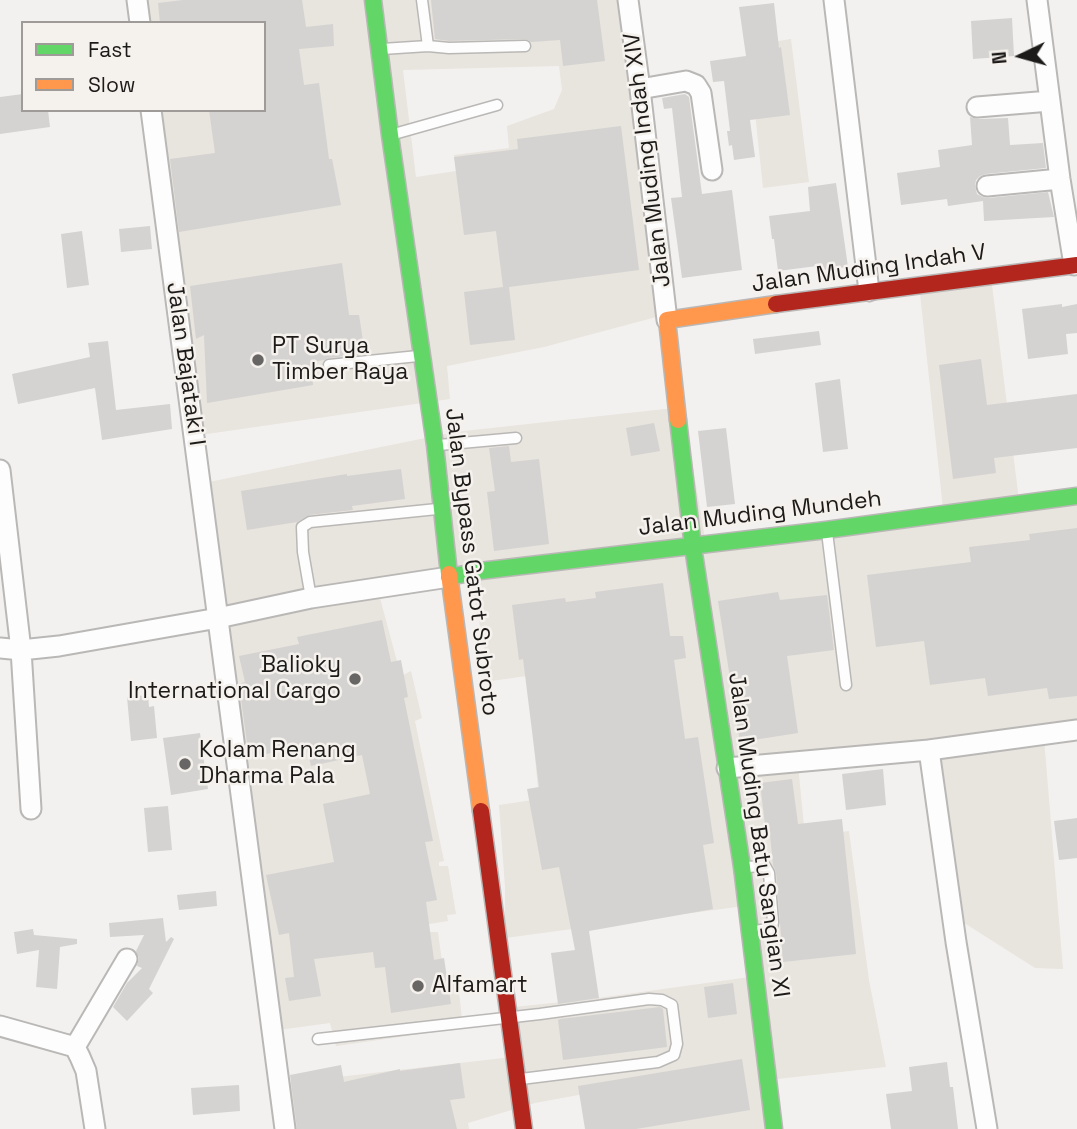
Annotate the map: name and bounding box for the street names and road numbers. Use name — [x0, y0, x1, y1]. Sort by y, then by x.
street label: Jalan Muding Indah XIV — [619, 31, 677, 289]
street label: Jalan Muding Indah V — [750, 239, 988, 299]
street label: Jalan Bajataki I — [160, 280, 210, 448]
street label: Jalan Bypass Gatot Subroto — [438, 406, 504, 718]
street label: Jalan Muding Mundeh — [637, 485, 883, 543]
street label: Jalan Muding Batu Sangian XI — [722, 671, 794, 999]

